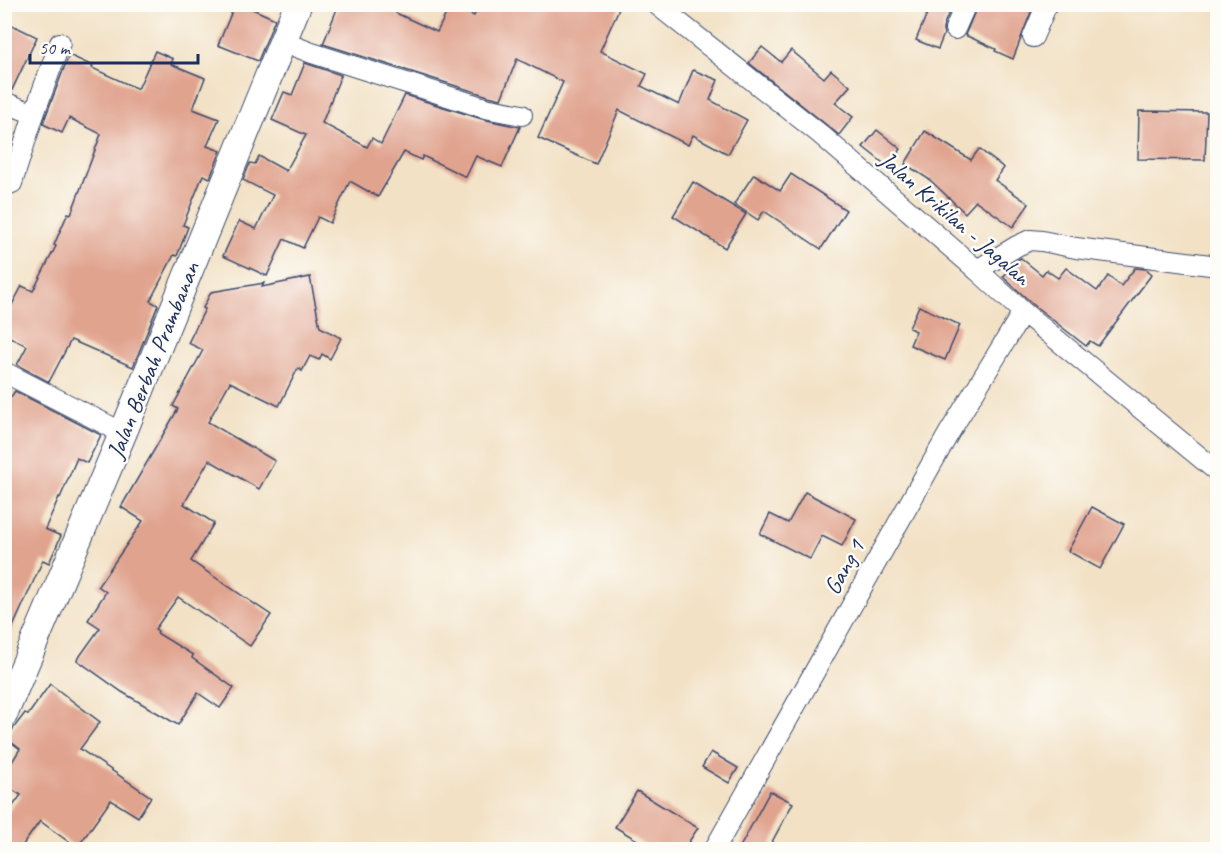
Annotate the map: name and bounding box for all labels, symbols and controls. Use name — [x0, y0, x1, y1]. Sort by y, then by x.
scale bar — [30, 27, 198, 65]
text: 50 m — [39, 37, 72, 59]
street label: Jalan Krikilan - Jagalan — [873, 144, 1038, 293]
street label: Jalan Berbah Prambanan — [100, 256, 207, 464]
street label: Gang 1 — [817, 533, 872, 600]

